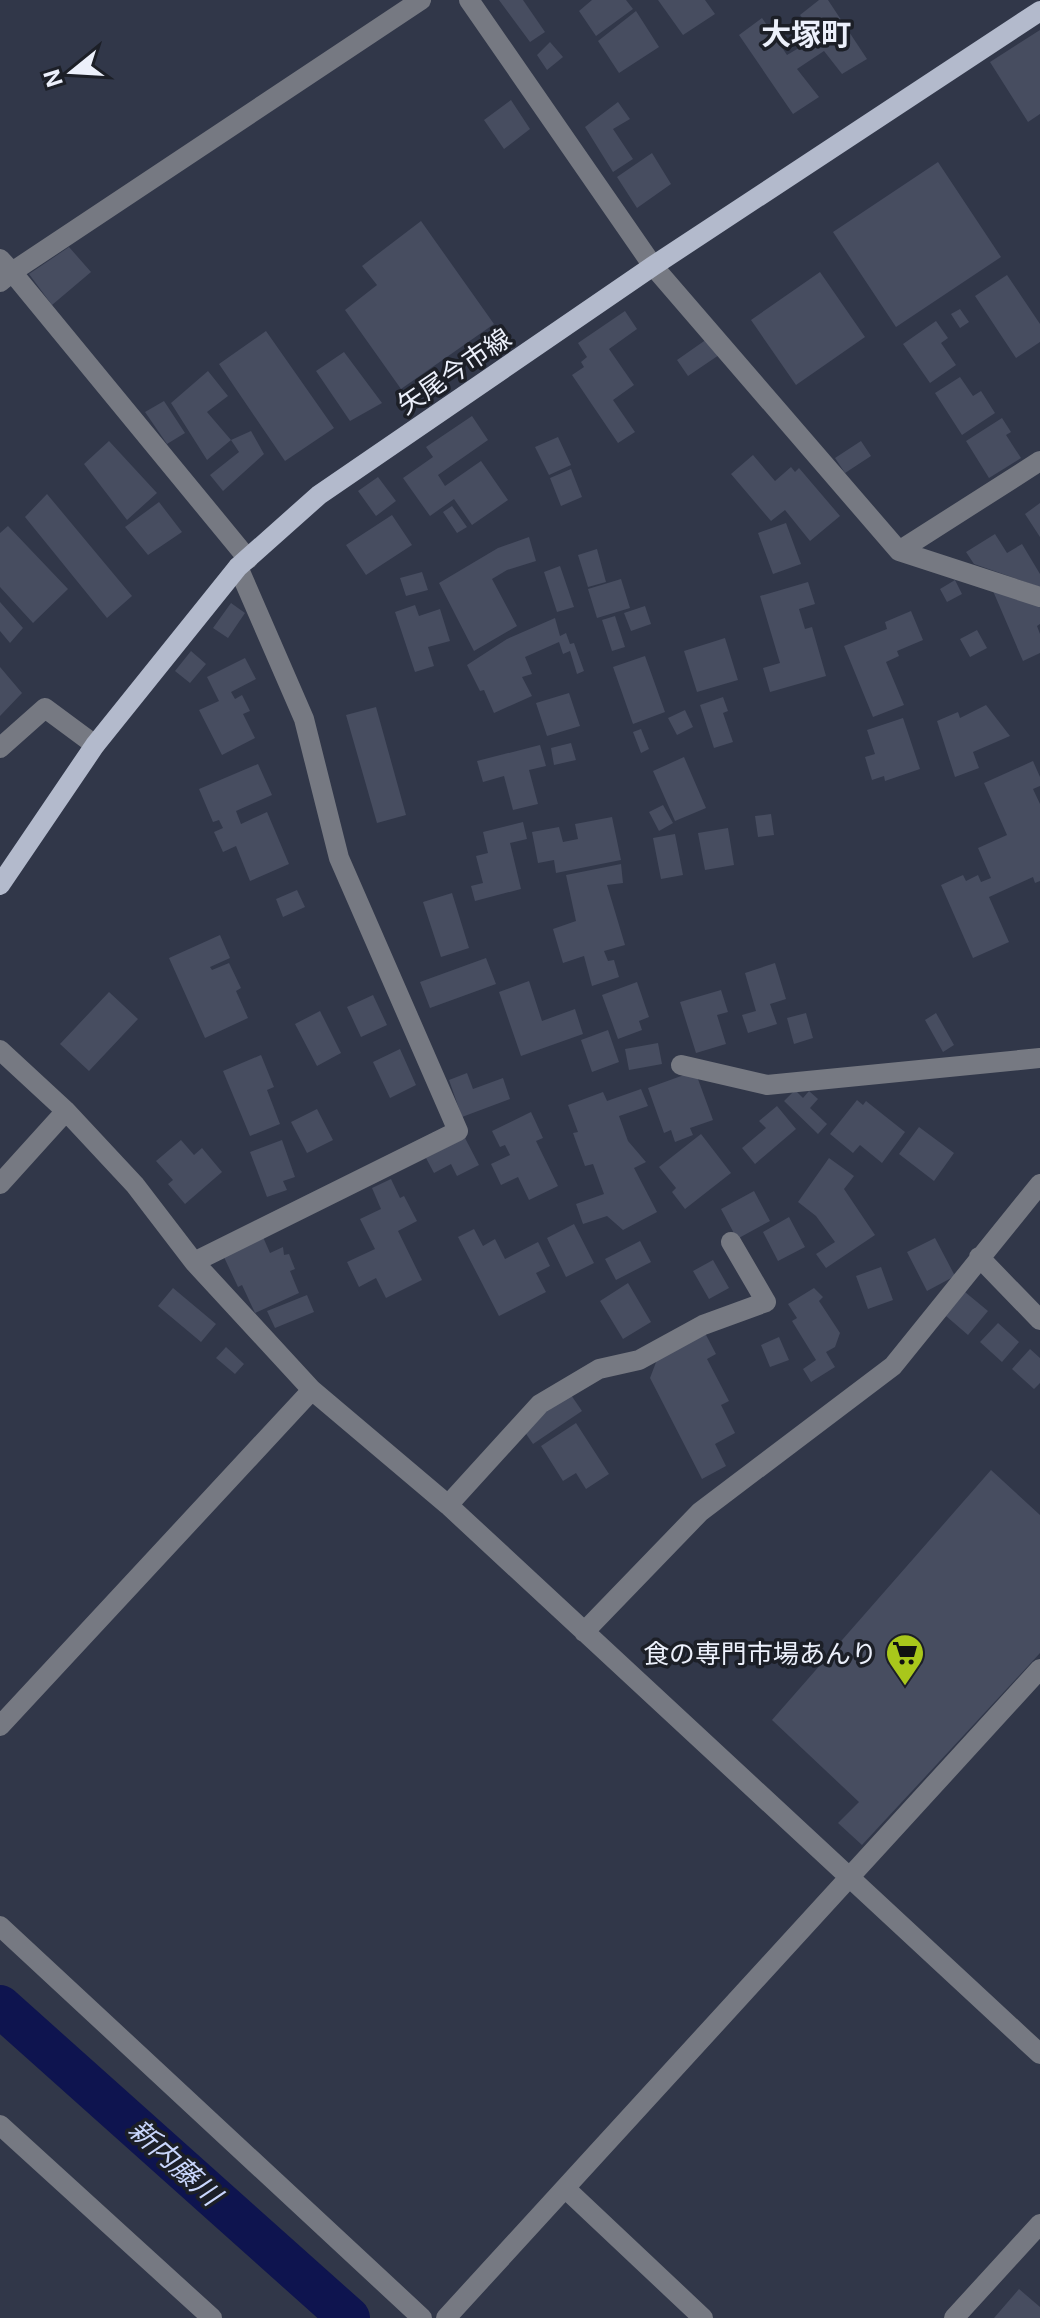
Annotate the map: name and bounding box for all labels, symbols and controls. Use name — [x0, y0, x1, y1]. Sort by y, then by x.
district label: 大塚町 — [761, 16, 851, 52]
north arrow — [32, 32, 112, 112]
text: N — [38, 66, 68, 90]
street label: 矢尾今市線 — [391, 322, 517, 420]
supermarket icon: 食の専門市場あんり — [884, 1632, 926, 1687]
place label: 食の専門市場あんり — [643, 1638, 877, 1669]
water label: 新内藤川 — [122, 2112, 230, 2214]

